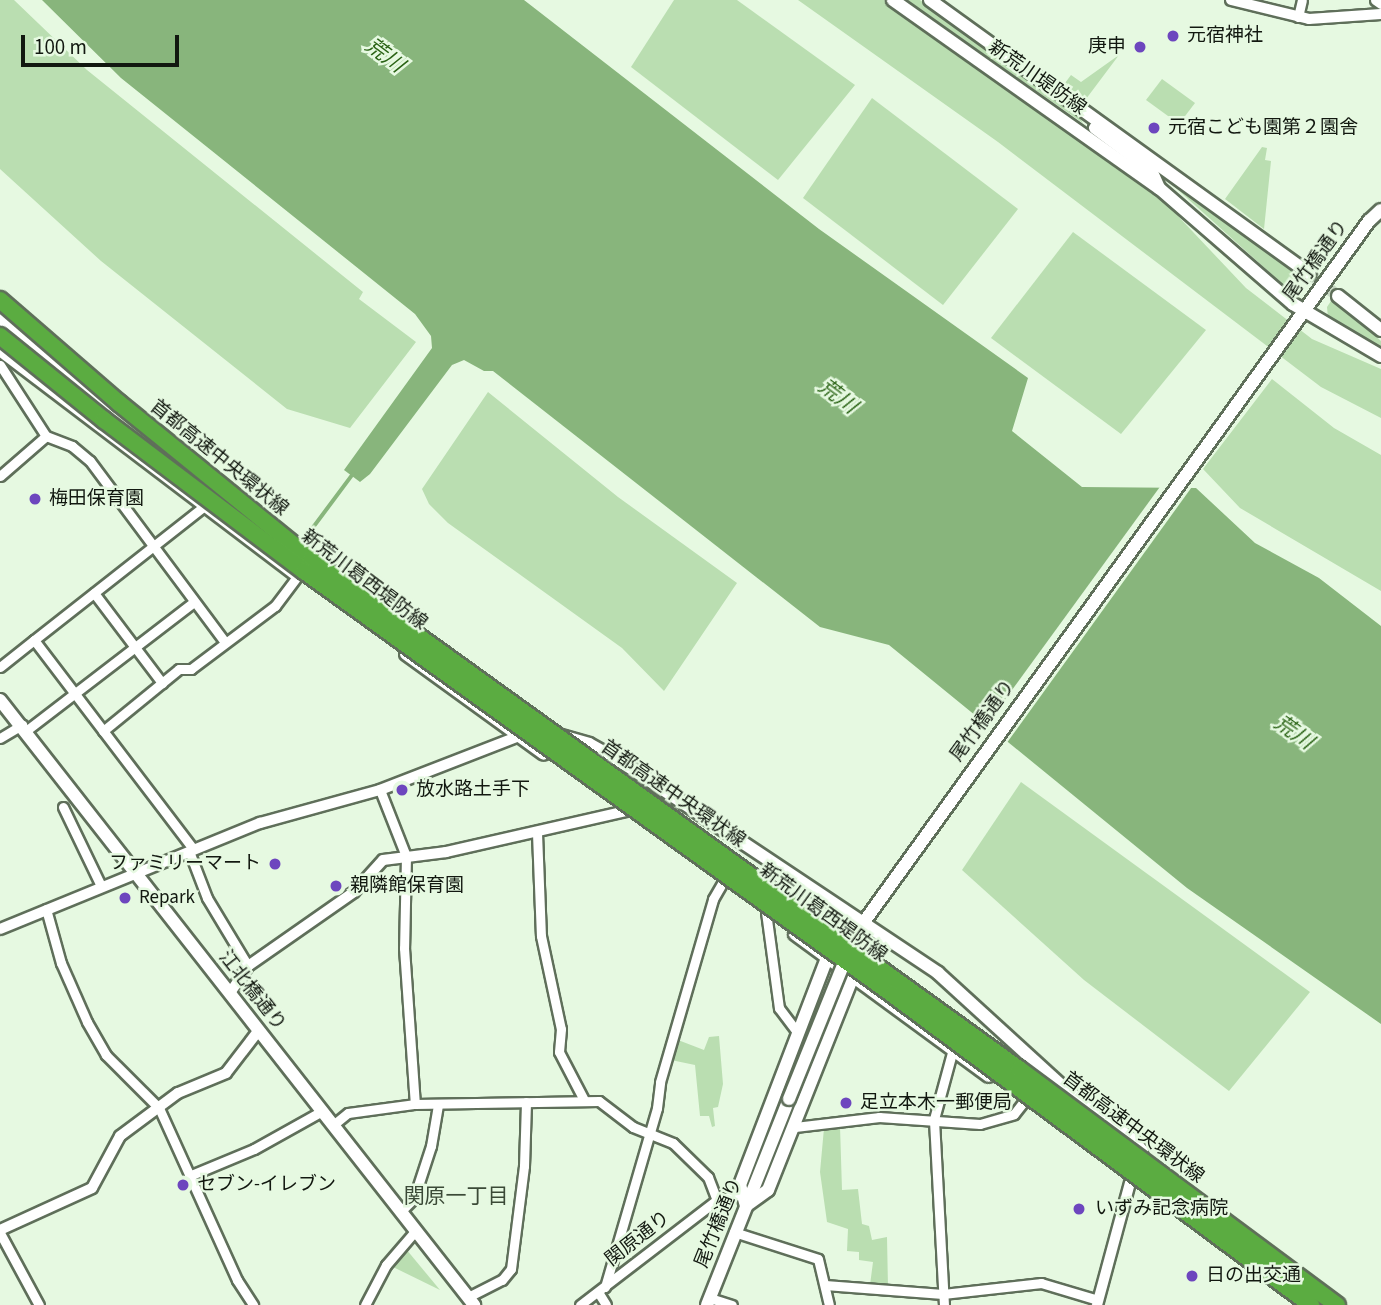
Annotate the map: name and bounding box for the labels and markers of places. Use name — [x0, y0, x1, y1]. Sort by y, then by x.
place label: 元宿神社 — [1187, 25, 1263, 47]
marker: 元宿神社 — [1165, 28, 1181, 44]
place label: 庚申 — [1088, 36, 1126, 58]
marker: 庚申 — [1132, 39, 1148, 55]
place label: 元宿こども園第２園舎 — [1168, 117, 1358, 139]
marker: 元宿こども園第２園舎 — [1146, 120, 1162, 136]
place label: 梅田保育園 — [49, 488, 144, 510]
marker: 梅田保育園 — [27, 491, 43, 507]
place label: 放水路土手下 — [416, 779, 530, 801]
marker: 放水路土手下 — [394, 782, 410, 798]
place label: ファミリーマート — [109, 853, 261, 875]
marker: ファミリーマート — [267, 856, 283, 872]
place label: 親隣館保育園 — [350, 875, 464, 897]
marker: 親隣館保育園 — [328, 878, 344, 894]
place label: Repark — [139, 887, 195, 909]
marker: Repark — [117, 890, 133, 906]
place label: 足立本木一郵便局 — [860, 1092, 1012, 1114]
marker: 足立本木一郵便局 — [838, 1095, 854, 1111]
place label: セブン-イレブン — [197, 1174, 336, 1196]
marker: セブン-イレブン — [175, 1177, 191, 1193]
place label: いずみ記念病院 — [1095, 1198, 1228, 1220]
marker: いずみ記念病院 — [1069, 1199, 1089, 1219]
place label: 日の出交通 — [1206, 1265, 1301, 1287]
marker: 日の出交通 — [1184, 1268, 1200, 1284]

